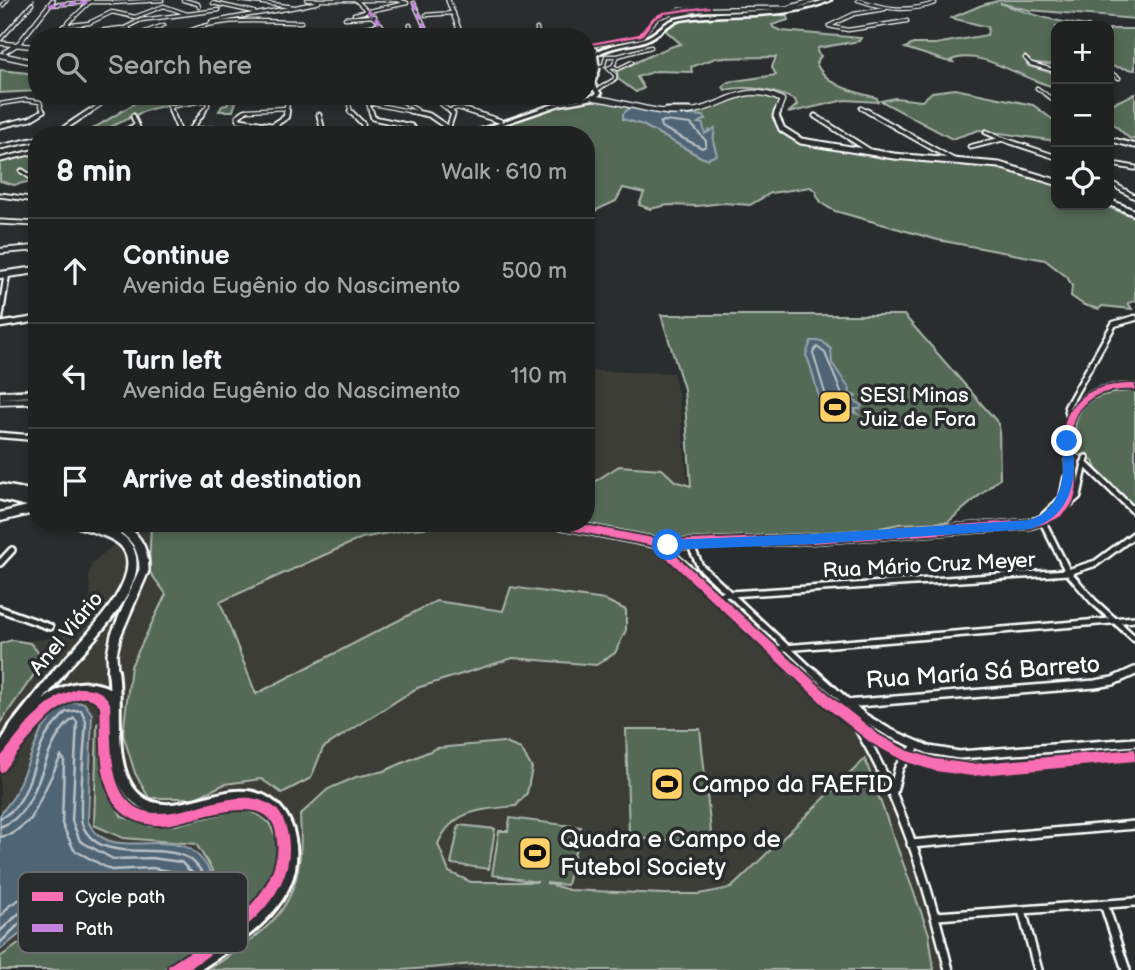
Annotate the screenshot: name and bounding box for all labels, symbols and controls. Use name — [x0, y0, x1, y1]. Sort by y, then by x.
map controls — [1051, 21, 1114, 210]
button: + — [1051, 21, 1114, 84]
search box — [28, 28, 595, 105]
icon: search — [52, 48, 90, 86]
text: Search here — [108, 51, 252, 82]
button: − — [1051, 84, 1114, 147]
button: locate — [1051, 147, 1114, 210]
text: 8 min — [56, 154, 132, 190]
text: Walk · 610 m — [441, 158, 567, 186]
text: Continue — [123, 241, 230, 272]
icon: ahead — [56, 252, 94, 290]
text: 500 m — [502, 257, 567, 285]
text: Avenida Eugênio do Nascimento — [123, 272, 461, 300]
text: Turn left — [123, 346, 222, 377]
icon: left — [56, 357, 94, 395]
text: 110 m — [510, 362, 567, 390]
text: Avenida Eugênio do Nascimento — [123, 377, 461, 405]
place label: SESI Minas Juiz de Fora — [860, 383, 976, 432]
sports icon: SESI Minas Juiz de Fora — [816, 388, 854, 426]
route end — [1051, 425, 1082, 456]
icon: arrive — [56, 462, 94, 500]
text: Arrive at destination — [123, 465, 362, 496]
route start — [652, 529, 683, 560]
street label: Rua Mário Cruz Meyer — [822, 547, 1036, 584]
street label: Anel Viário — [24, 587, 108, 680]
street label: Rua María Sá Barreto — [865, 650, 1101, 695]
sports icon: Campo da FAEFID — [648, 765, 686, 803]
place label: Campo da FAEFID — [692, 770, 893, 799]
place label: Quadra e Campo de Futebol Society — [560, 825, 781, 882]
sports icon: Quadra e Campo de Futebol Society — [516, 834, 554, 872]
legend — [18, 872, 248, 953]
text: Cycle path — [75, 886, 165, 909]
text: Path — [75, 918, 113, 941]

